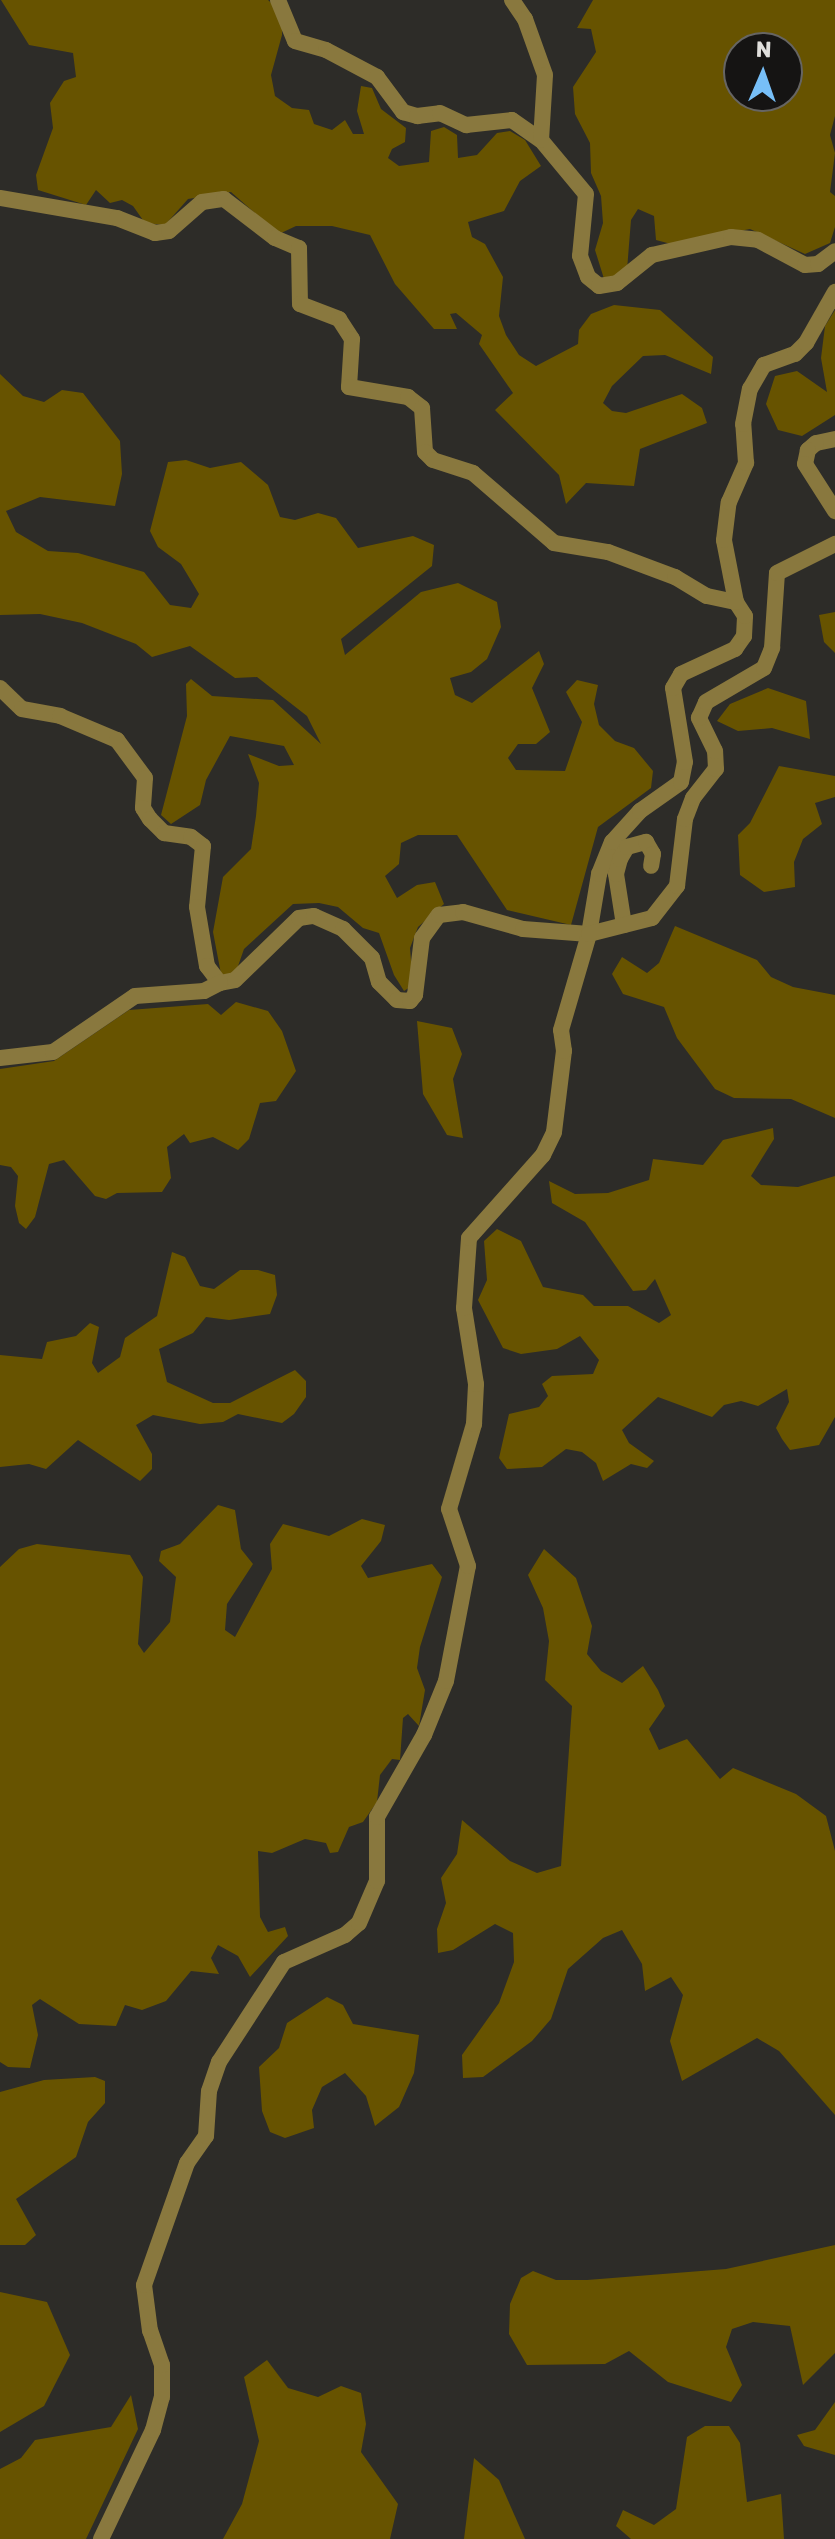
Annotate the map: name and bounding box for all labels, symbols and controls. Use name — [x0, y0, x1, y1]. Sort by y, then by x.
north arrow — [723, 32, 803, 112]
text: N — [755, 36, 772, 63]

